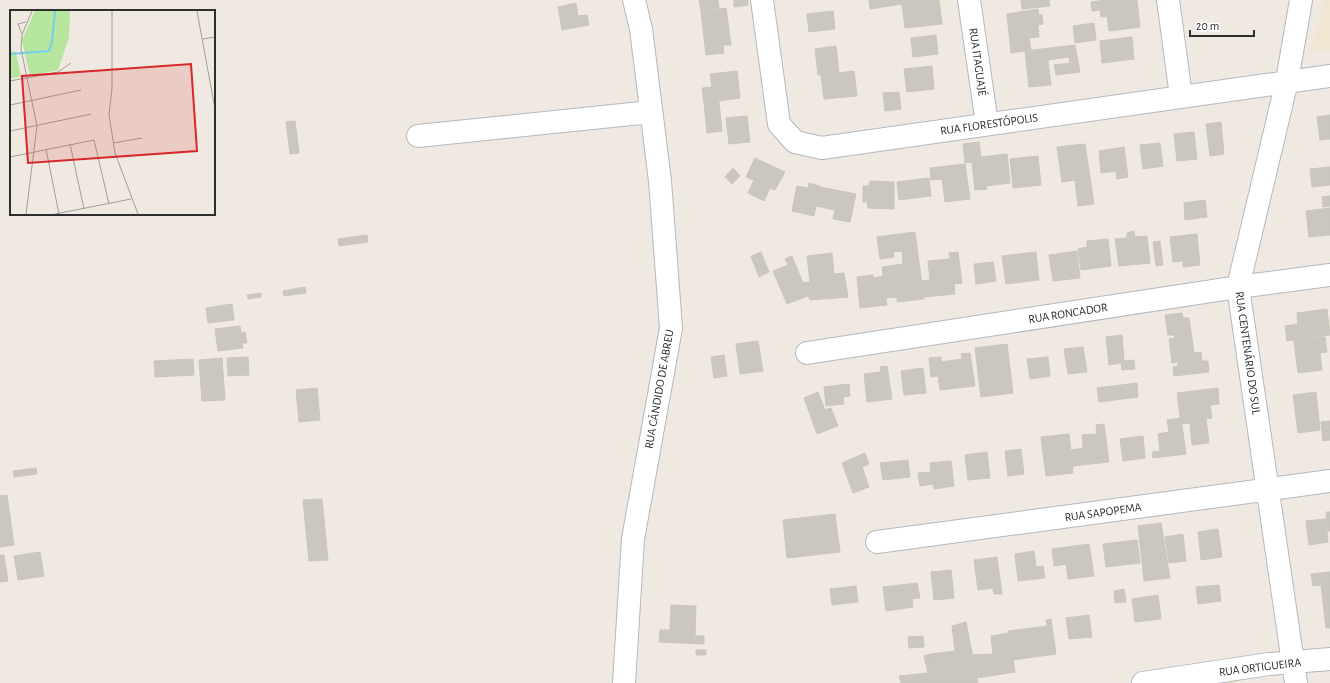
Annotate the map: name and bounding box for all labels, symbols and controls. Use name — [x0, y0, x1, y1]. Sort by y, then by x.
inset map — [10, 10, 215, 215]
scale bar — [1190, 12, 1254, 38]
text: 20 m — [1196, 20, 1219, 32]
street label: RUA ITAGUAJÉ — [967, 27, 990, 97]
street label: RUA FLORESTÓPOLIS — [939, 110, 1039, 137]
street label: RUA CENTENÁRIO DO SUL — [1233, 290, 1264, 415]
street label: RUA RONCADOR — [1028, 301, 1109, 325]
street label: RUA CÂNDIDO DE ABREU — [642, 328, 675, 450]
street label: RUA SAPOPEMA — [1064, 501, 1142, 523]
street label: RUA ORTIGUEIRA — [1218, 656, 1302, 678]

